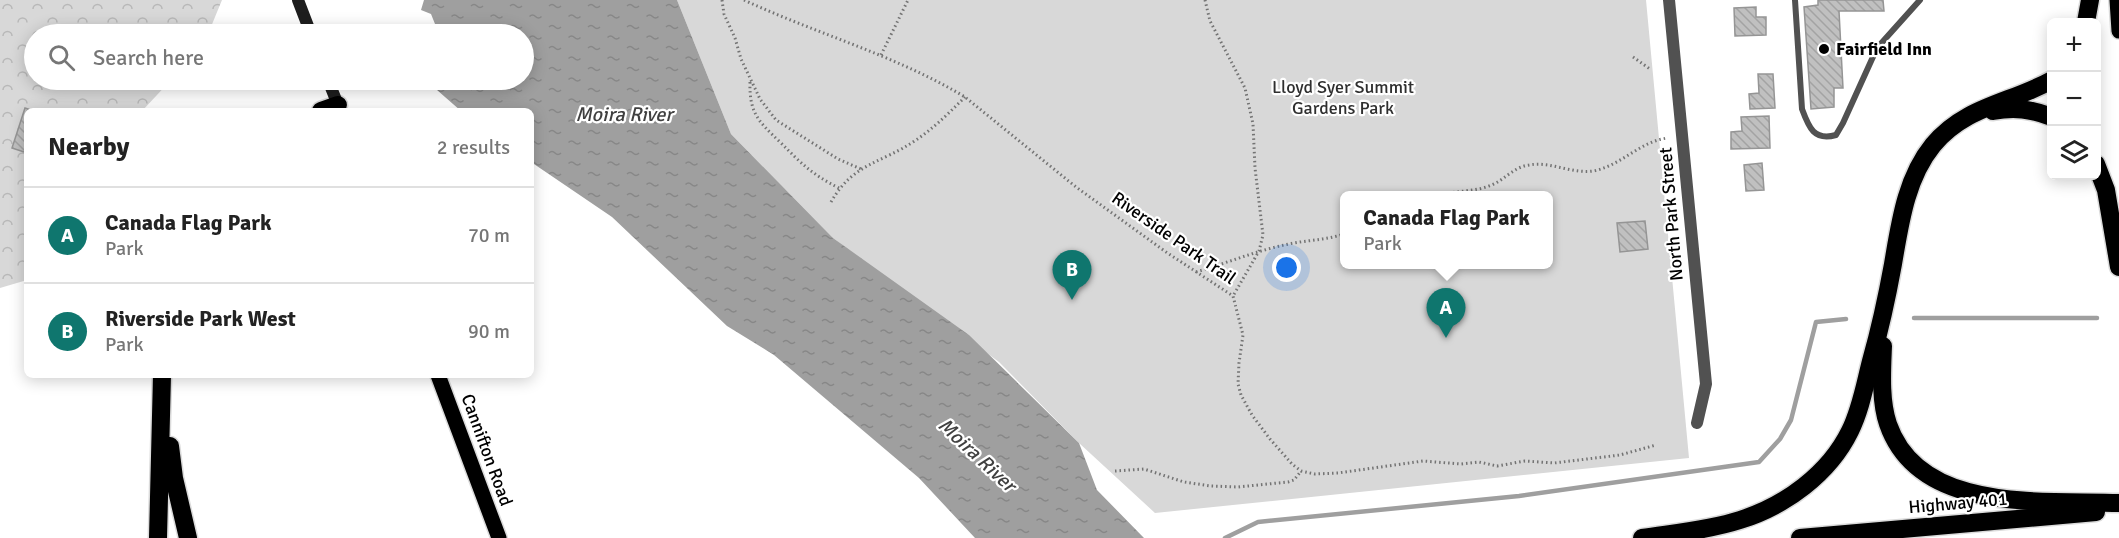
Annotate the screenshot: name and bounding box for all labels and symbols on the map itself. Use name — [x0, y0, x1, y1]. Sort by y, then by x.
place label: Fairfield Inn — [1836, 38, 1932, 60]
marker: Fairfield Inn — [1817, 42, 1831, 56]
park label: Lloyd Syer Summit Gardens Park — [1272, 76, 1414, 119]
water label: Moira River — [575, 102, 675, 127]
street label: North Park Street — [1654, 146, 1688, 282]
street label: Riverside Park Trail — [1108, 187, 1240, 289]
pin: B — [1052, 250, 1092, 300]
your location — [1272, 253, 1301, 282]
pin: A — [1426, 288, 1466, 338]
street label: Cannifton Road — [457, 391, 517, 509]
water label: Moira River — [933, 413, 1023, 499]
street label: Highway 401 — [1908, 488, 2008, 518]

